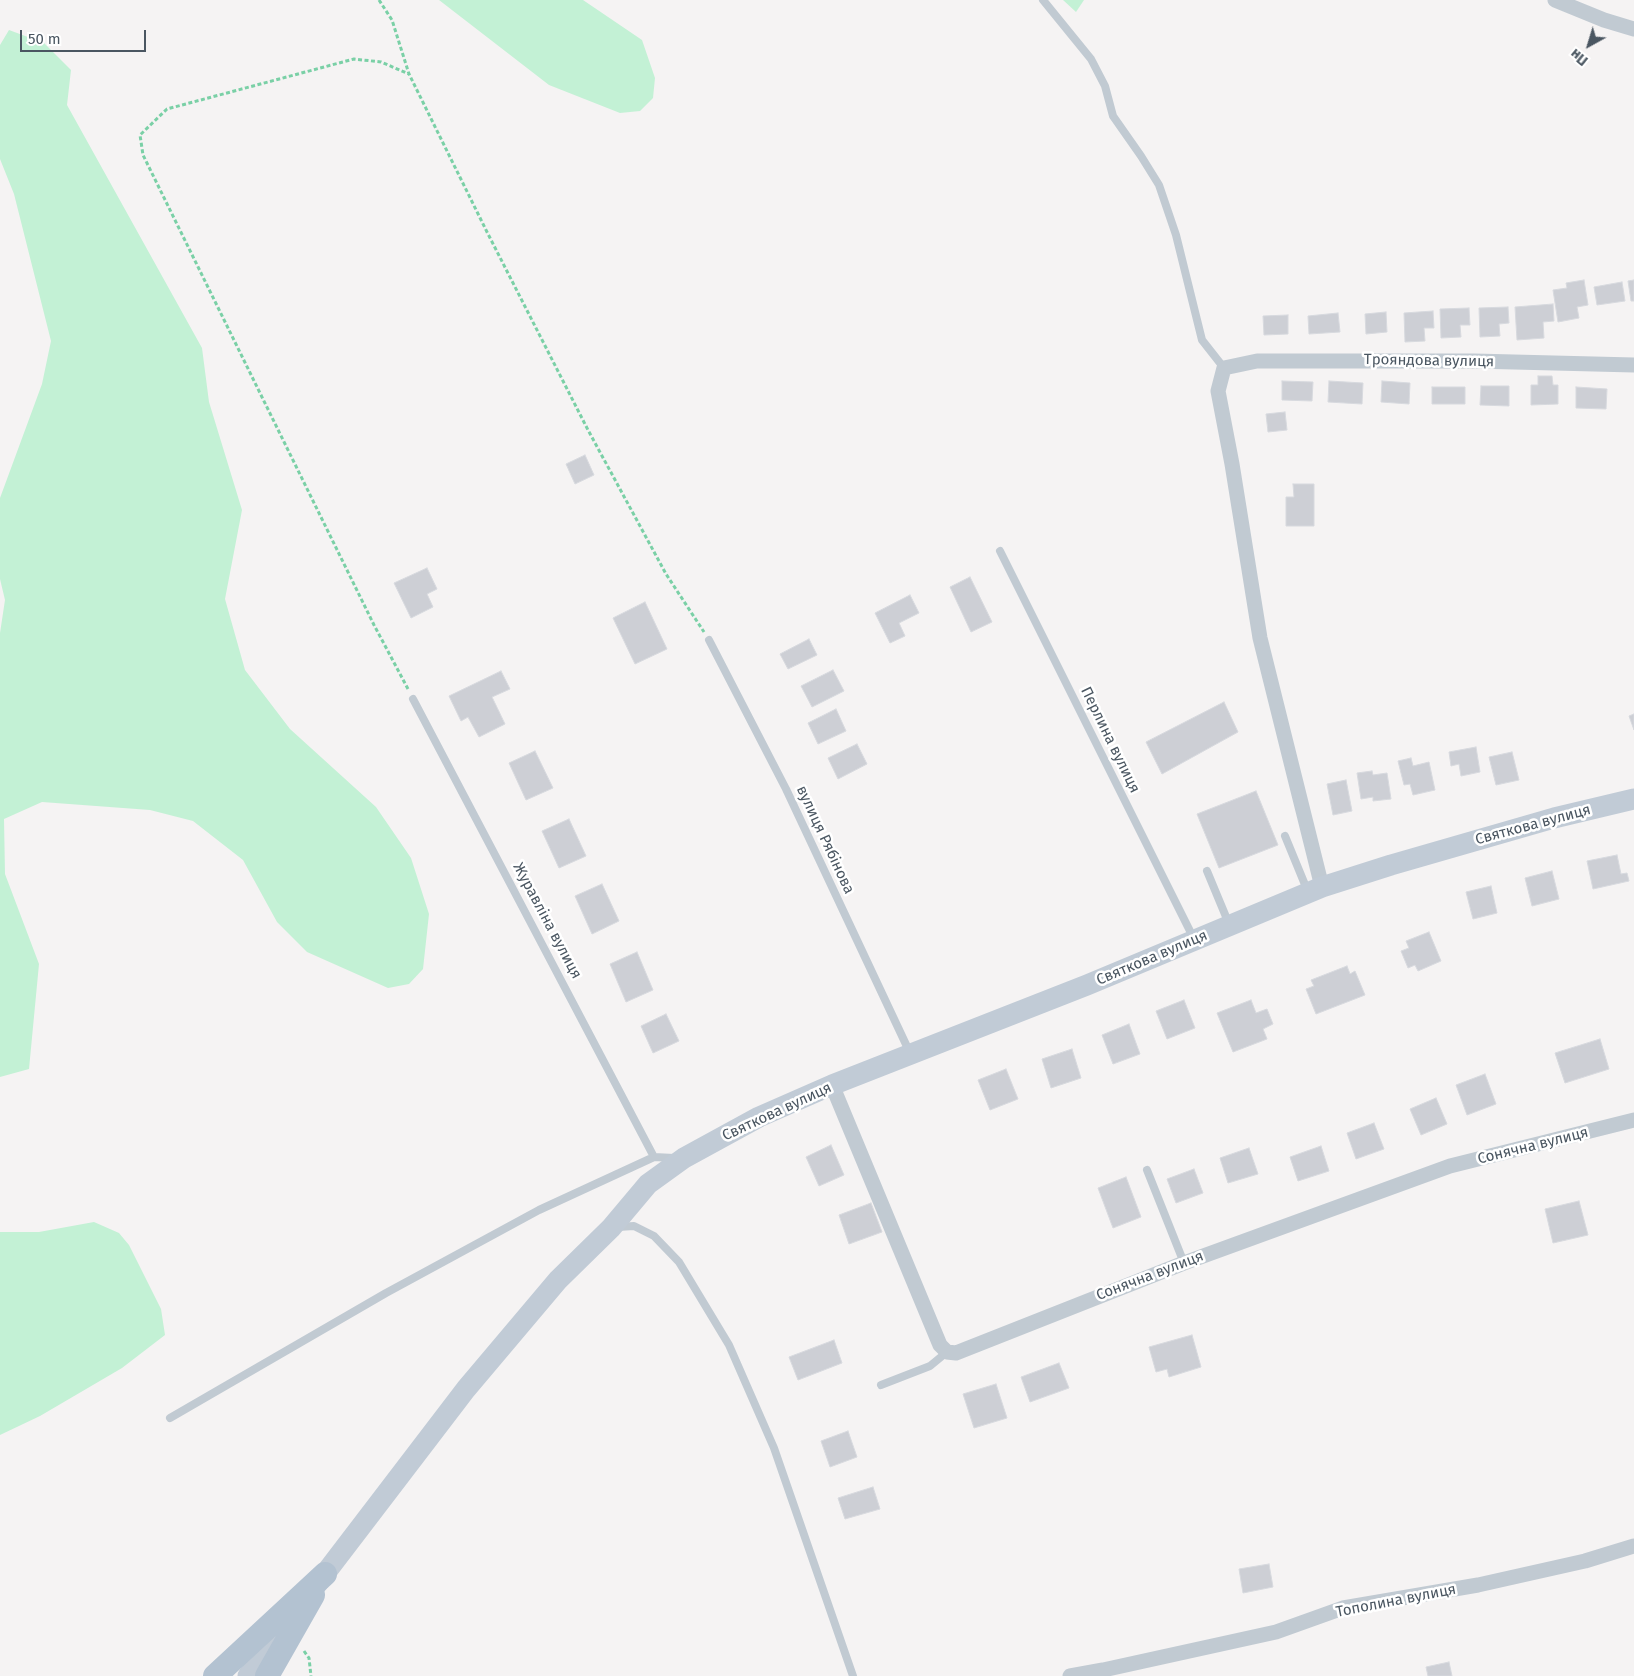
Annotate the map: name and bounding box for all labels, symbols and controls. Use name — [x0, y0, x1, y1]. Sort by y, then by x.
scale bar — [22, 20, 149, 52]
north arrow — [1564, 20, 1614, 70]
text: 50 m — [28, 30, 61, 48]
text: Пн — [1567, 45, 1591, 69]
street label: Трояндова вулиця — [1364, 351, 1494, 371]
street label: Перлина вулиця — [1077, 684, 1143, 796]
street label: вулиця Рябінова — [792, 783, 858, 897]
street label: Святкова вулиця — [1473, 801, 1593, 849]
street label: Журавліна вулиця — [509, 860, 585, 982]
street label: Святкова вулиця — [1094, 927, 1210, 989]
street label: Святкова вулиця — [719, 1079, 835, 1145]
street label: Сонячна вулиця — [1476, 1124, 1590, 1168]
street label: Сонячна вулиця — [1094, 1247, 1206, 1305]
street label: Тополина вулиця — [1334, 1581, 1458, 1621]

